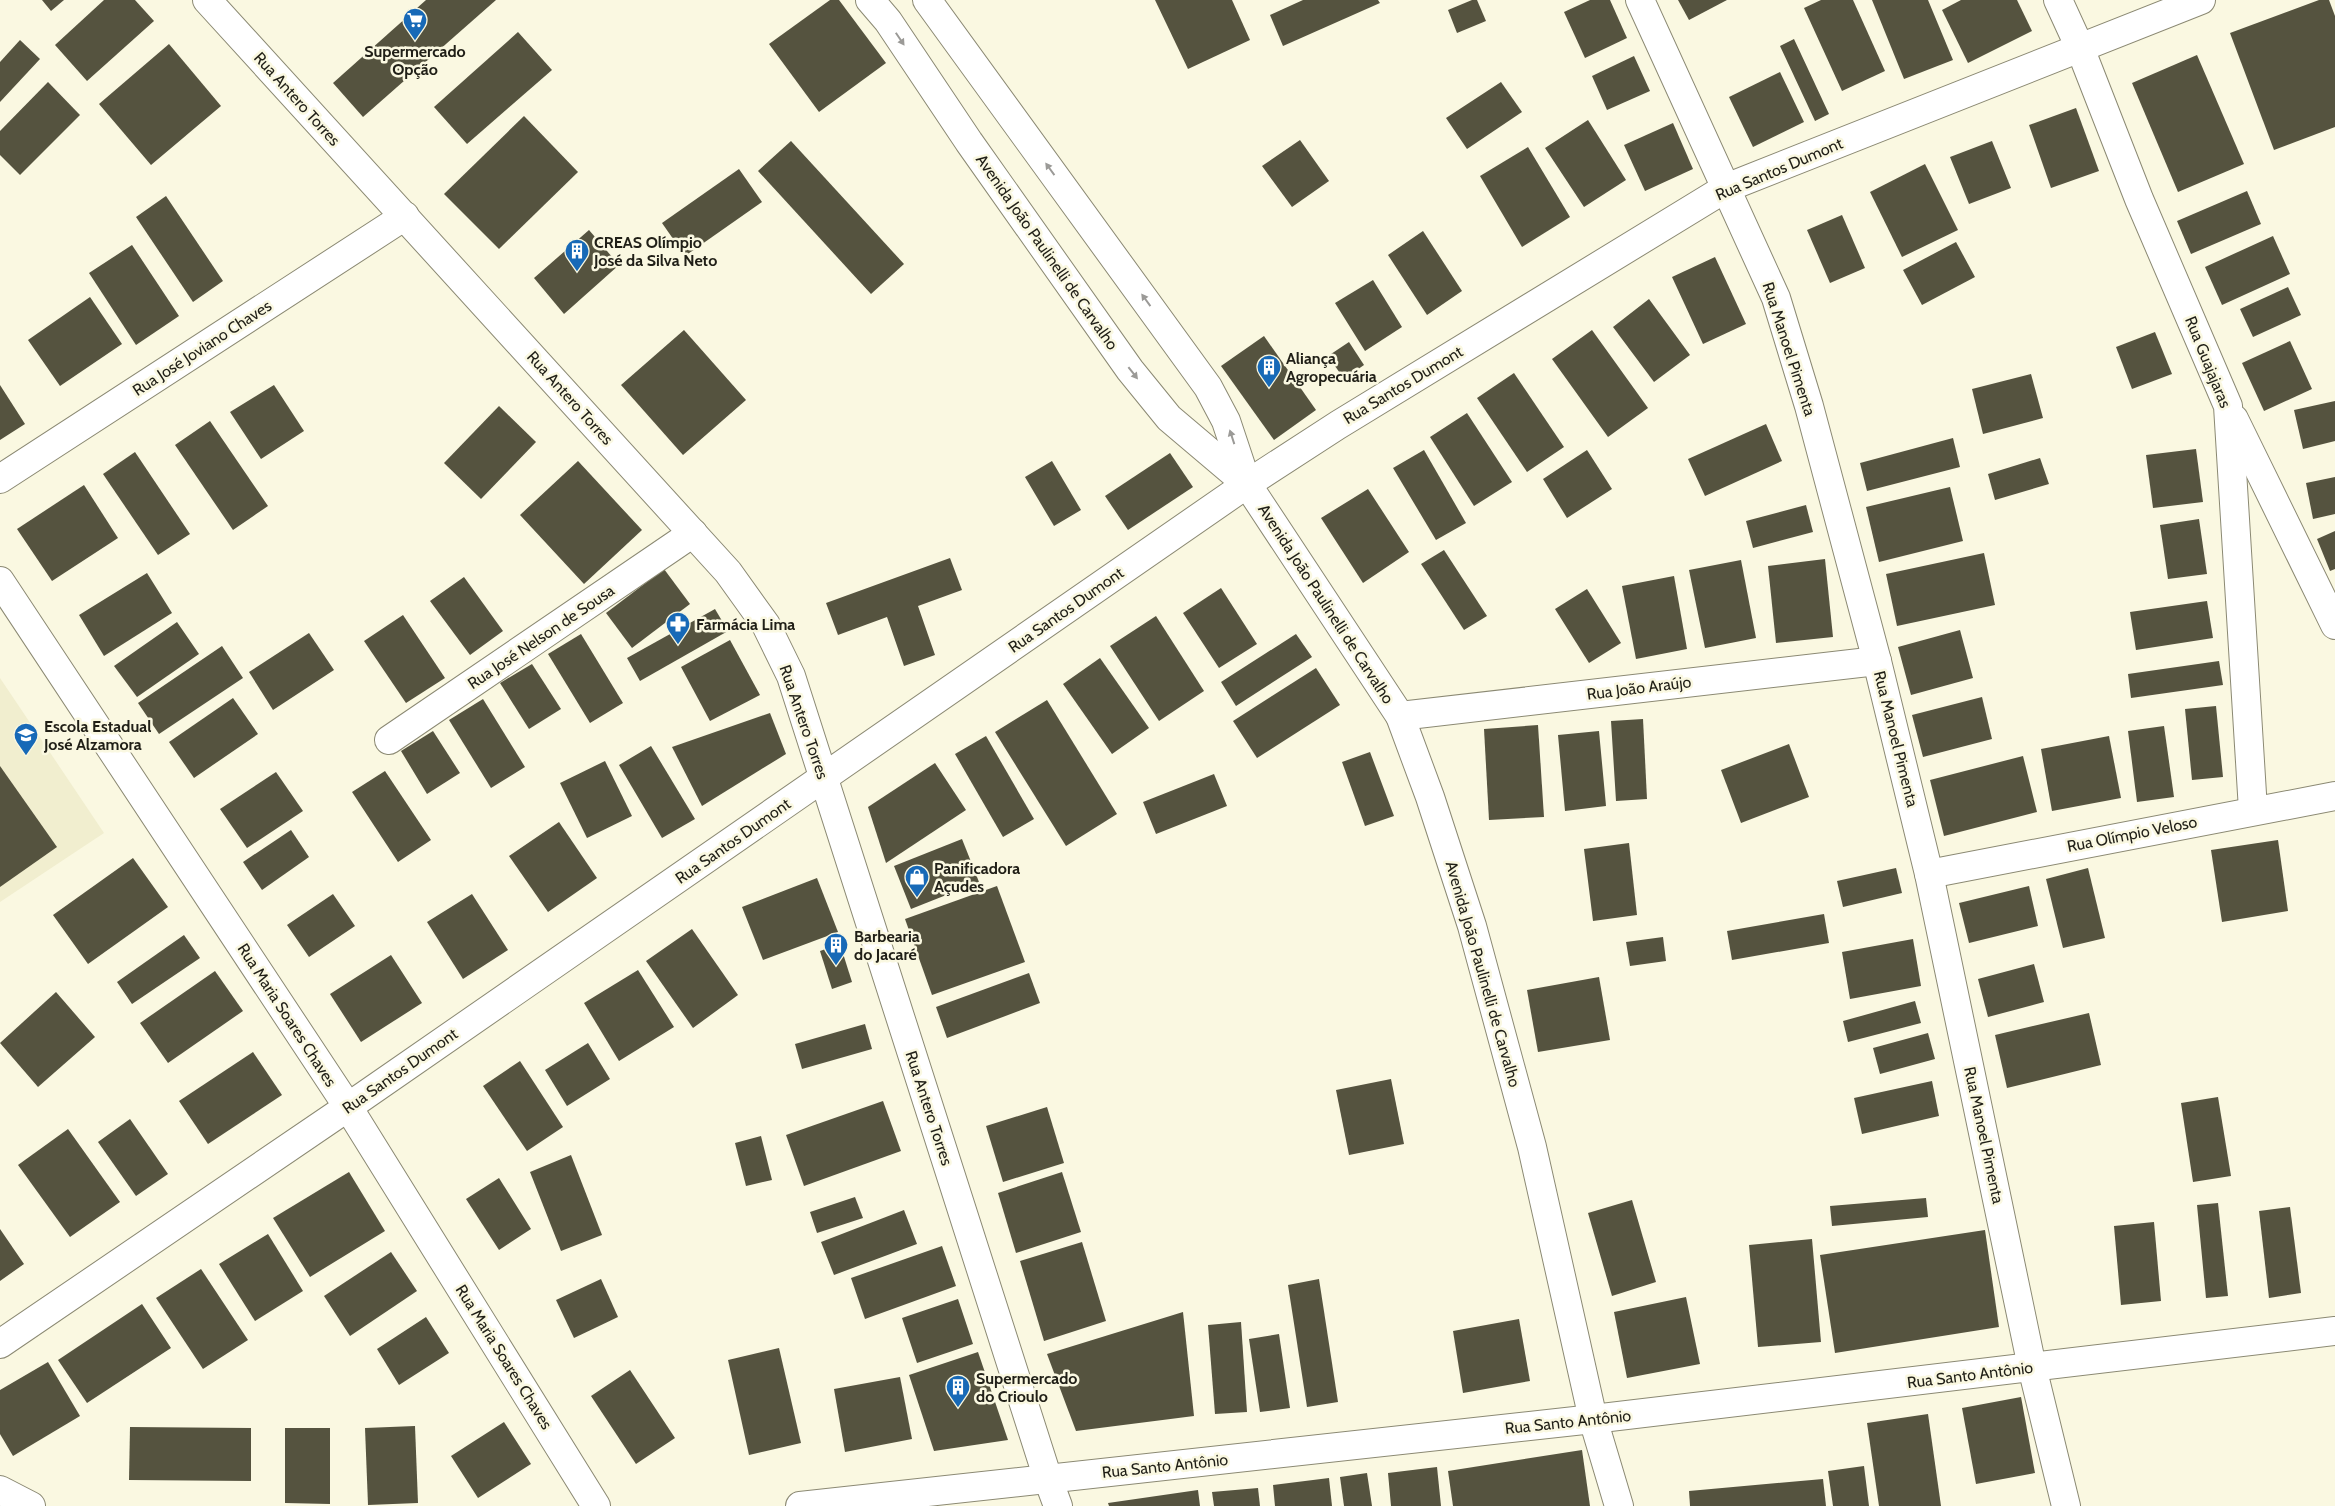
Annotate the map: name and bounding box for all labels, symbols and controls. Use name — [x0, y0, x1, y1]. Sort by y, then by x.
supermarket icon: Supermercado Opção — [402, 7, 428, 41]
one-way arrow — [895, 32, 905, 46]
place label: Supermercado Opção — [364, 42, 466, 79]
street label: Rua Antero Torres — [250, 48, 344, 150]
street label: Rua Santos Dumont — [1713, 133, 1846, 204]
street label: Avenida João Paulinelli de Carvalho — [972, 151, 1122, 354]
one-way arrow — [1045, 162, 1055, 176]
place label: CREAS Olímpio José da Silva Neto — [593, 233, 717, 270]
building icon: CREAS Olímpio José da Silva Neto — [564, 238, 590, 272]
street label: Rua Manoel Pimenta — [1758, 280, 1820, 419]
one-way arrow — [1141, 293, 1151, 307]
street label: Rua José Joviano Chaves — [129, 296, 275, 400]
street label: Rua Guajajaras — [2181, 313, 2235, 411]
street label: Rua Santos Dumont — [1340, 341, 1467, 428]
street label: Rua Antero Torres — [523, 347, 617, 449]
place label: Aliança Agropecuária — [1286, 349, 1377, 386]
building icon: Aliança Agropecuária — [1256, 354, 1282, 388]
one-way arrow — [1127, 366, 1138, 379]
one-way arrow — [1227, 430, 1235, 445]
street label: Avenida João Paulinelli de Carvalho — [1254, 501, 1398, 708]
street label: Rua Santos Dumont — [1005, 563, 1128, 657]
street label: Rua José Nelson de Sousa — [464, 581, 618, 693]
pharmacy icon: Farmácia Lima — [665, 611, 691, 645]
place label: Farmácia Lima — [696, 615, 795, 634]
street label: Rua Antero Torres — [776, 662, 833, 782]
street label: Rua Manoel Pimenta — [1870, 669, 1922, 809]
street label: Rua João Araújo — [1586, 672, 1692, 704]
place label: Escola Estadual José Alzamora — [43, 717, 151, 754]
school or university icon: Escola Estadual José Alzamora — [13, 722, 39, 756]
street label: Rua Santos Dumont — [672, 794, 795, 888]
street label: Rua Olímpio Veloso — [2065, 812, 2199, 856]
place label: Panificadora Açudes — [934, 859, 1020, 896]
street label: Avenida João Paulinelli de Carvalho — [1442, 859, 1524, 1089]
shop icon: Panificadora Açudes — [904, 864, 930, 898]
place label: Barbearia do Jacaré — [854, 927, 920, 964]
building icon: Barbearia do Jacaré — [823, 932, 849, 966]
street label: Rua Maria Soares Chaves — [234, 940, 341, 1091]
street label: Rua Santos Dumont — [339, 1024, 462, 1118]
street label: Rua Antero Torres — [902, 1048, 957, 1168]
street label: Rua Manoel Pimenta — [1960, 1065, 2008, 1206]
street label: Rua Maria Soares Chaves — [452, 1281, 556, 1433]
street label: Rua Santo Antônio — [1906, 1358, 2034, 1392]
place label: Supermercado do Crioulo — [976, 1369, 1077, 1406]
building icon: Supermercado do Crioulo — [945, 1374, 971, 1408]
street label: Rua Santo Antônio — [1504, 1406, 1632, 1438]
street label: Rua Santo Antônio — [1101, 1450, 1229, 1482]

